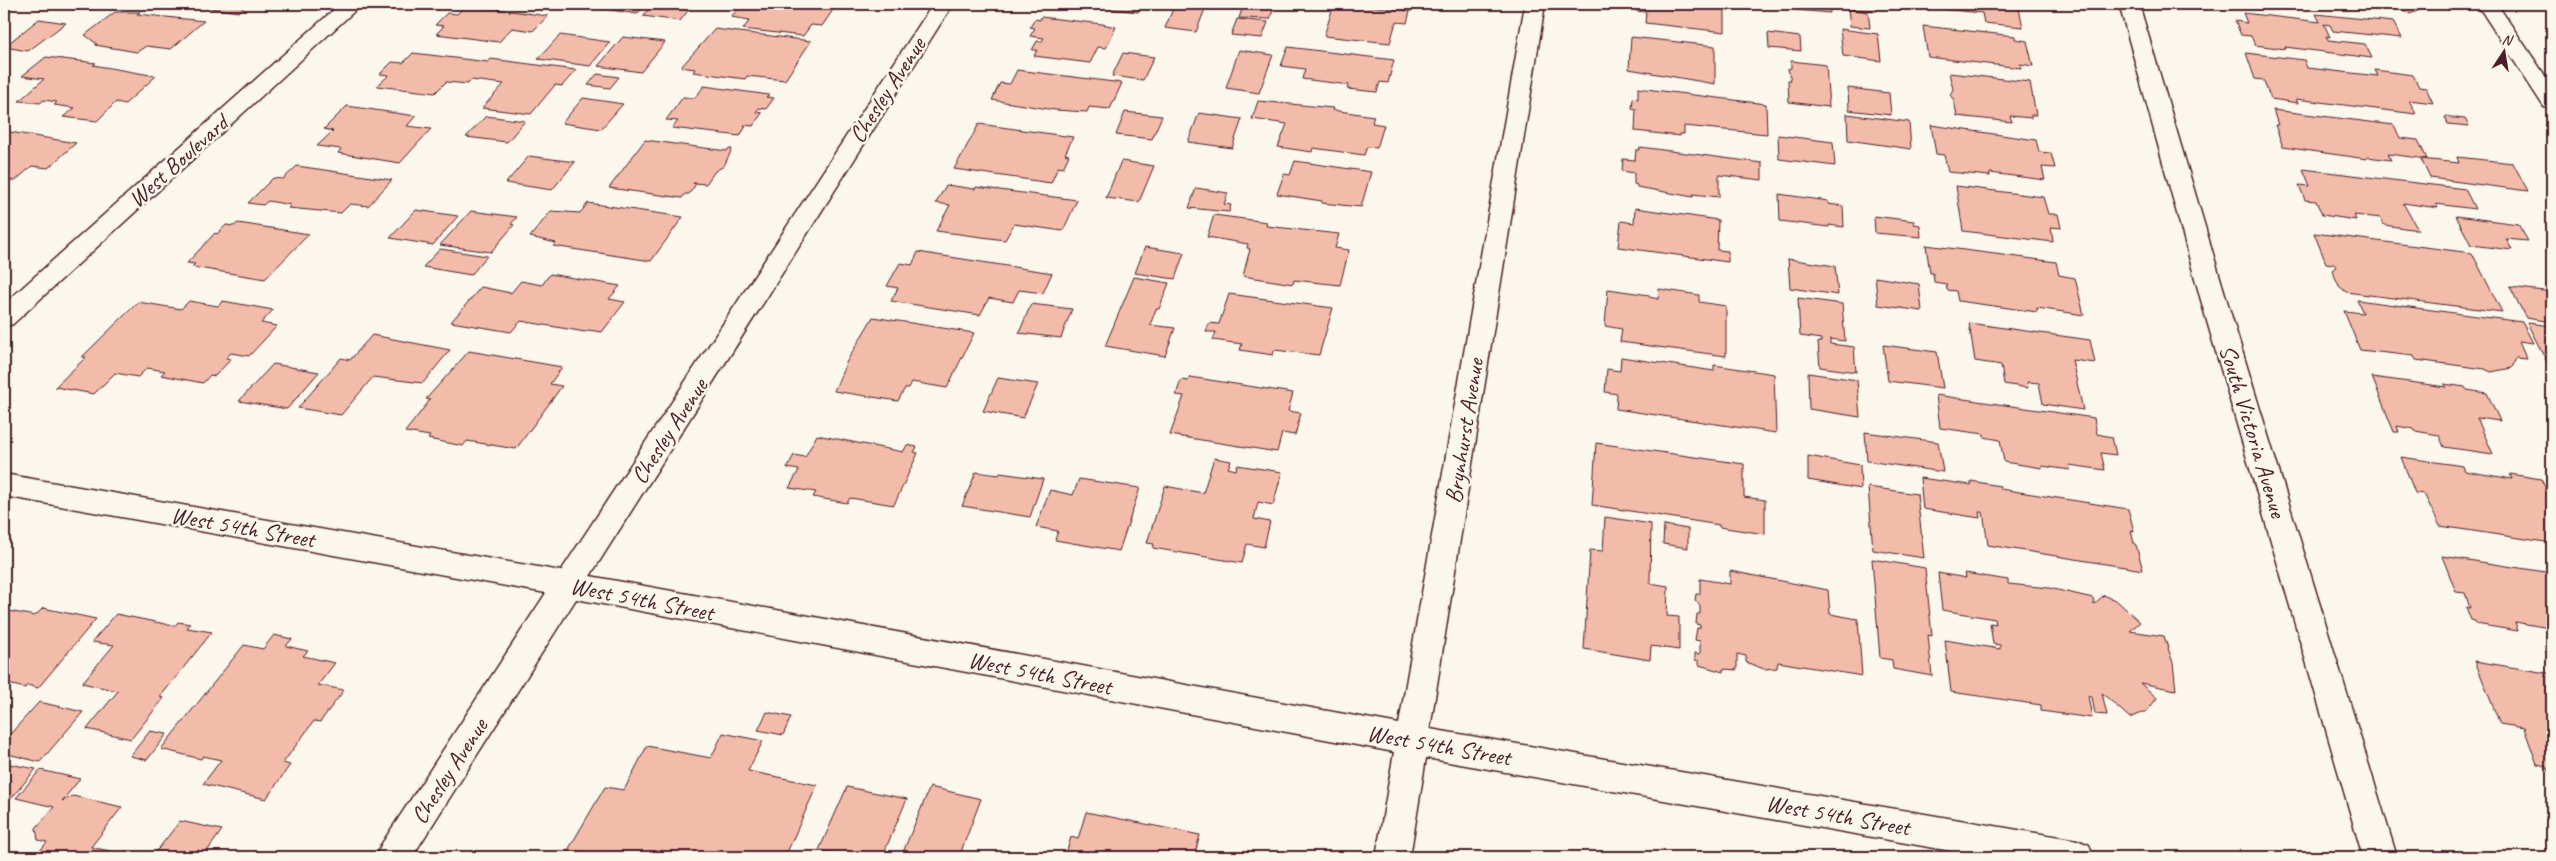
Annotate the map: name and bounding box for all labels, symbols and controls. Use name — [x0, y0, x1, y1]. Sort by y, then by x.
north arrow — [2478, 28, 2528, 78]
street label: Chesley Avenue — [842, 30, 933, 148]
text: N — [2501, 31, 2515, 49]
street label: West Boulevard — [122, 106, 237, 214]
street label: South Victoria Avenue — [2212, 341, 2294, 523]
street label: Brynhurst Avenue — [1438, 354, 1491, 505]
street label: Chesley Avenue — [624, 371, 715, 489]
street label: West 54th Street — [169, 500, 319, 555]
street label: West 54th Street — [568, 570, 718, 628]
street label: West 54th Street — [966, 644, 1116, 702]
street label: Chesley Avenue — [404, 711, 495, 829]
street label: West 54th Street — [1365, 718, 1515, 773]
street label: West 54th Street — [1764, 788, 1914, 843]

